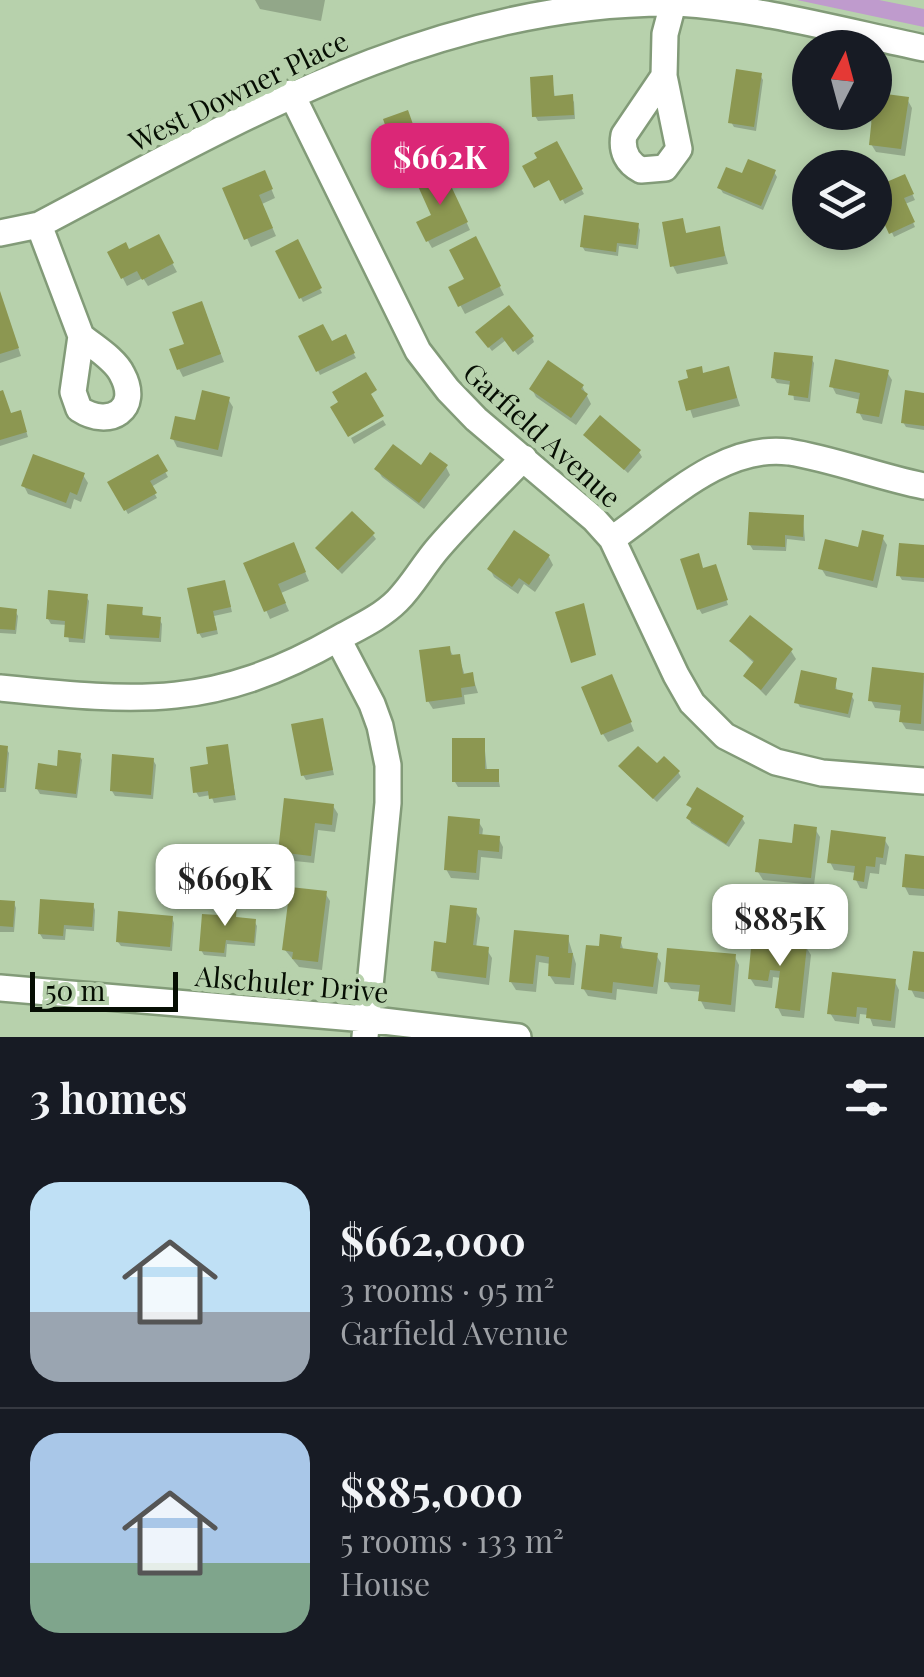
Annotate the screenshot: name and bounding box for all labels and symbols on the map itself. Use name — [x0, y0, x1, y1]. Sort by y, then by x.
street label: West Downer Place — [122, 21, 354, 159]
north arrow — [792, 30, 892, 130]
pin: $662K — [370, 123, 510, 208]
street label: Garfield Avenue — [456, 353, 630, 515]
pin: $669K — [155, 844, 295, 929]
pin: $885K — [710, 884, 850, 969]
street label: Alschuler Drive — [193, 956, 390, 1010]
scale bar — [30, 967, 178, 1011]

